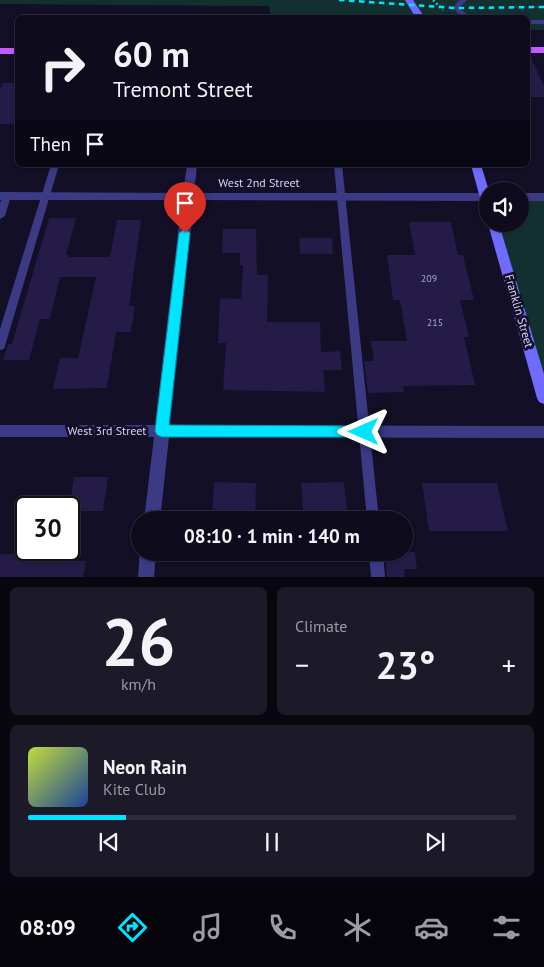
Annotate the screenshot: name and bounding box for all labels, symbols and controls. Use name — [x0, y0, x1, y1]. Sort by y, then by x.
text: 60 m — [113, 31, 190, 77]
icon: right — [30, 35, 95, 100]
text: Tremont Street — [113, 75, 253, 103]
icon: arrive — [81, 130, 109, 158]
text: Then — [30, 132, 71, 156]
street label: West 2nd Street — [218, 175, 300, 190]
pin — [164, 182, 206, 233]
map controls — [479, 182, 529, 232]
button: sound — [479, 182, 529, 232]
icon: arrive — [171, 189, 199, 217]
house number: 209 — [421, 272, 437, 285]
street label: Franklin Street — [502, 272, 537, 349]
house number: 215 — [427, 316, 443, 329]
position arrow — [337, 405, 389, 457]
street label: West 3rd Street — [68, 423, 146, 438]
speed limit sign: 30 — [15, 496, 80, 561]
text: 08:10 · 1 min · 140 m — [184, 524, 360, 548]
text: 26 — [102, 599, 175, 683]
text: Climate — [295, 616, 347, 636]
text: 23° — [376, 640, 435, 689]
text: − — [295, 646, 309, 683]
text: + — [502, 646, 516, 683]
text: km/h — [121, 674, 156, 694]
text: Neon Rain — [103, 755, 187, 779]
text: Kite Club — [103, 779, 166, 799]
icon: previous — [95, 828, 123, 856]
icon: pause — [258, 828, 286, 856]
icon: next — [421, 828, 449, 856]
icon: directions — [115, 910, 150, 945]
icon: music — [190, 910, 225, 945]
icon: phone — [265, 910, 300, 945]
icon: climate — [340, 910, 375, 945]
icon: car — [414, 910, 449, 945]
icon: filters — [489, 910, 524, 945]
text: 08:09 — [20, 913, 76, 941]

